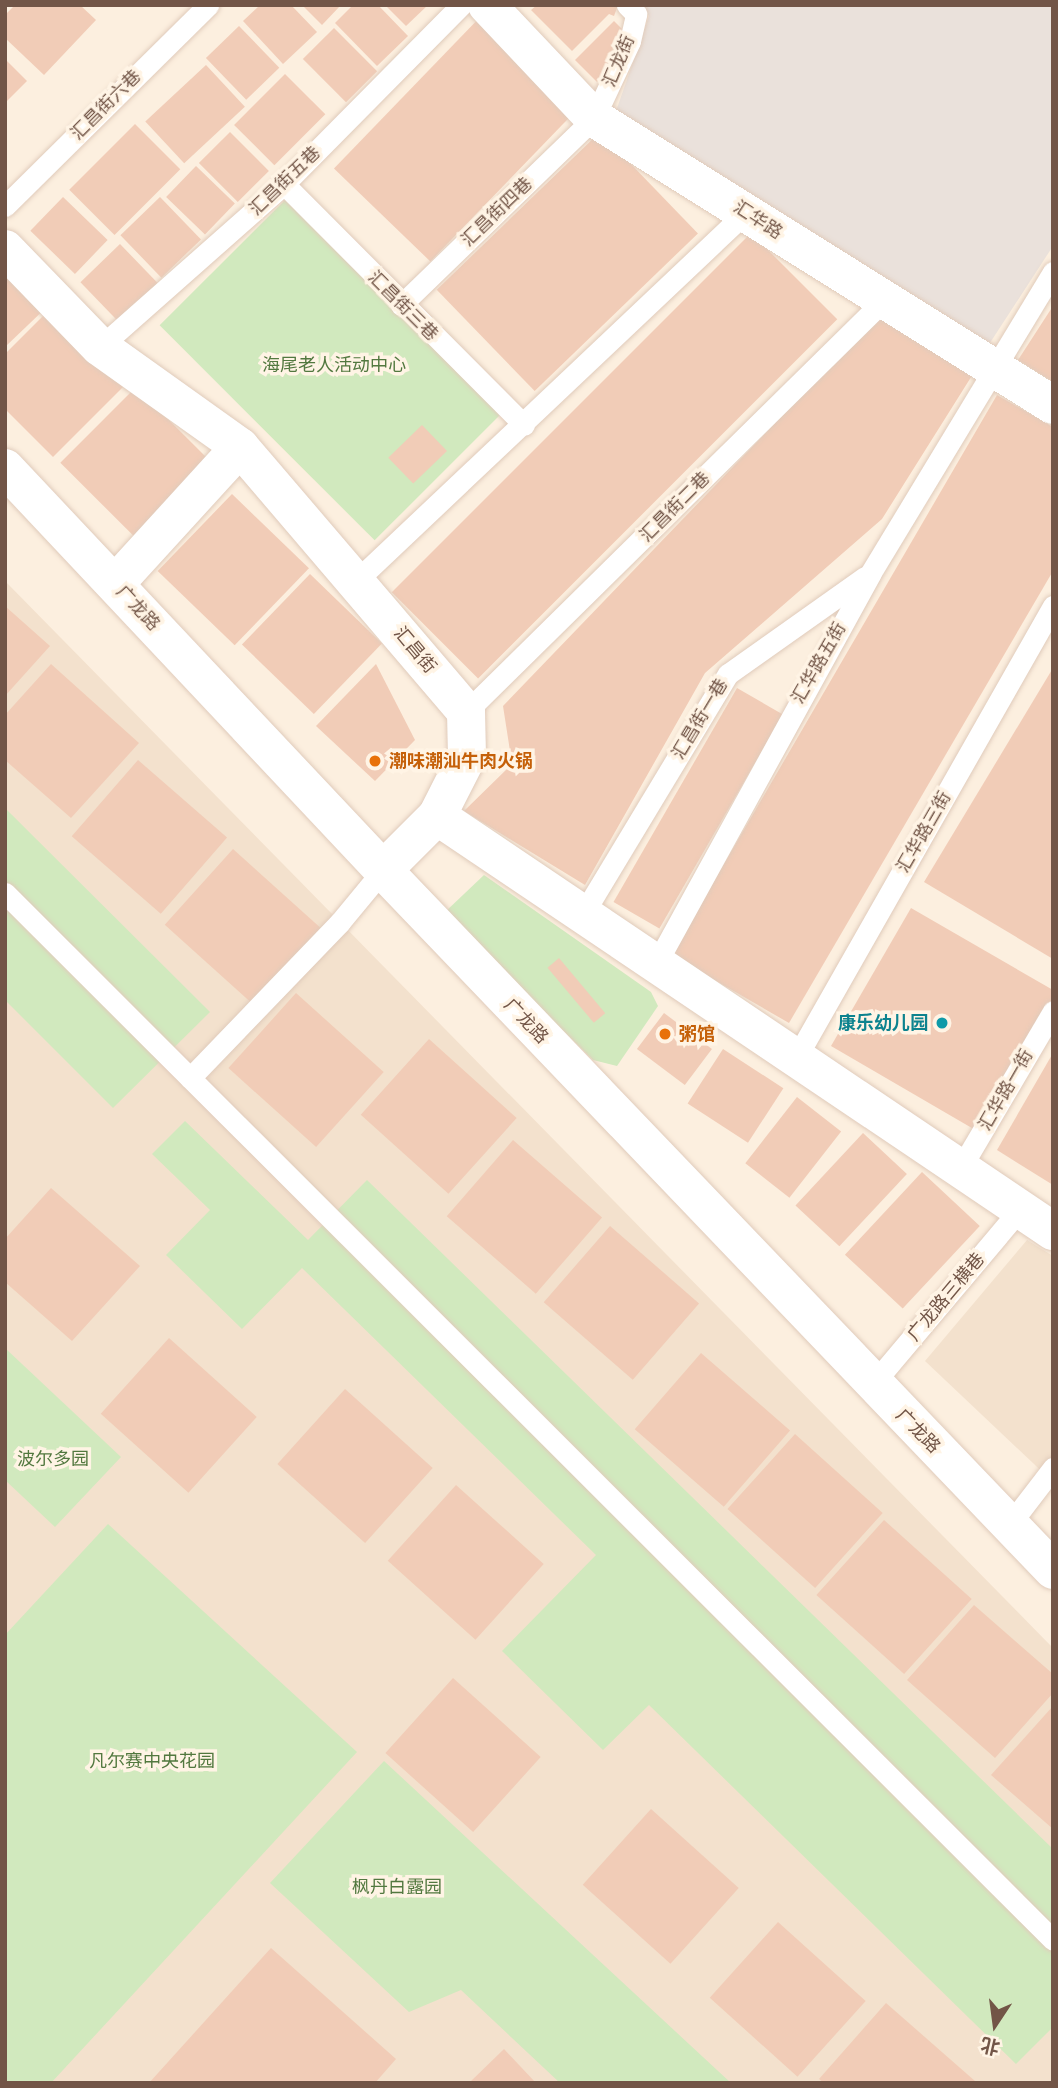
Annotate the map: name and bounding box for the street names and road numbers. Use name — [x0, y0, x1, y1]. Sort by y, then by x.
street label: 汇龙街 — [599, 32, 639, 90]
street label: 汇昌街六巷 — [67, 66, 145, 144]
street label: 汇昌街五巷 — [245, 142, 325, 220]
street label: 汇昌街四巷 — [457, 173, 537, 251]
street label: 汇华路 — [729, 196, 787, 244]
street label: 汇昌街三巷 — [364, 267, 442, 345]
street label: 汇昌街二巷 — [636, 468, 714, 546]
street label: 广龙路 — [112, 581, 164, 635]
street label: 汇华路五街 — [787, 619, 851, 707]
street label: 汇昌街 — [389, 622, 441, 678]
street label: 汇昌街一巷 — [668, 675, 732, 763]
street label: 汇华路三街 — [892, 788, 956, 876]
street label: 广龙路 — [499, 994, 553, 1048]
street label: 汇华路一街 — [974, 1046, 1038, 1134]
street label: 广龙路三横巷 — [903, 1249, 989, 1345]
street label: 广龙路 — [891, 1404, 945, 1458]

